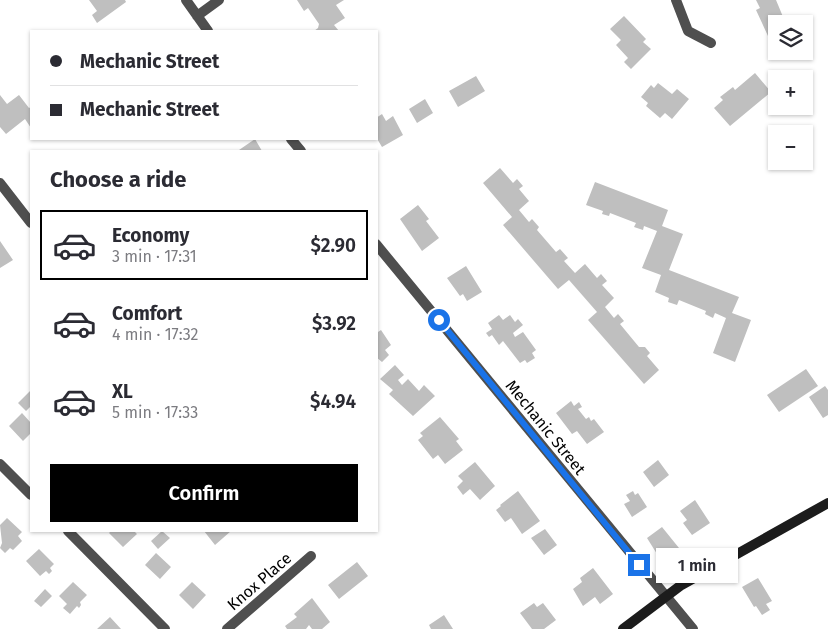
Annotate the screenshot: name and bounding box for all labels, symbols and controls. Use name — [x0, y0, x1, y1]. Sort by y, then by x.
map controls — [768, 15, 813, 170]
button: layers — [768, 15, 813, 60]
text: Mechanic Street — [80, 50, 219, 73]
button: + — [768, 70, 813, 115]
text: Mechanic Street — [80, 98, 219, 121]
button: − — [768, 125, 813, 170]
text: Choose a ride — [50, 166, 186, 193]
icon: car — [52, 223, 97, 268]
text: Economy — [112, 224, 189, 247]
text: $2.90 — [310, 234, 356, 257]
text: 3 min · 17:31 — [112, 247, 197, 266]
icon: car — [52, 301, 97, 346]
text: Comfort — [112, 302, 182, 325]
route start — [428, 309, 450, 331]
text: $3.92 — [312, 312, 356, 335]
text: 4 min · 17:32 — [112, 325, 198, 344]
street label: Mechanic Street — [502, 376, 590, 479]
icon: car — [52, 379, 97, 424]
text: XL — [112, 380, 133, 403]
text: $4.94 — [310, 390, 356, 413]
text: 5 min · 17:33 — [112, 403, 198, 422]
button: Confirm — [50, 464, 358, 522]
street label: Knox Place — [223, 548, 295, 614]
callout: 1 min — [656, 548, 739, 582]
route end — [628, 554, 650, 576]
text: 1 min — [678, 556, 716, 575]

